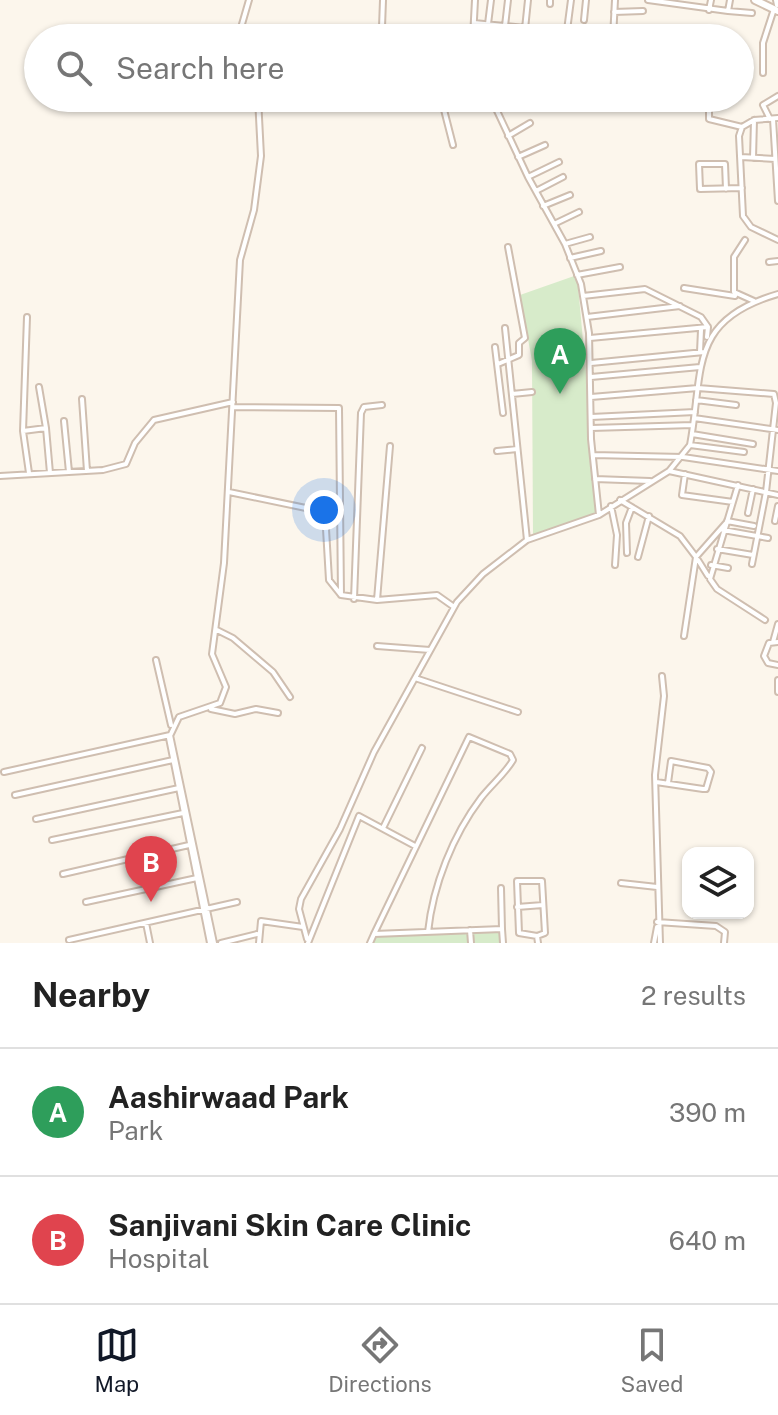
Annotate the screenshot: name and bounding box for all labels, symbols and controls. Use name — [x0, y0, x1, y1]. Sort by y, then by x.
search box — [24, 24, 754, 112]
icon: search — [52, 46, 96, 90]
text: Search here — [116, 50, 284, 86]
pin: A — [534, 328, 586, 394]
your location — [304, 490, 344, 530]
pin: B — [125, 836, 177, 902]
map controls — [682, 847, 754, 919]
button: layers — [682, 847, 754, 919]
text: Nearby — [32, 975, 150, 1015]
text: 2 results — [641, 980, 746, 1011]
text: Aashirwaad Park — [108, 1079, 349, 1115]
text: A — [49, 1097, 67, 1128]
text: 390 m — [669, 1097, 746, 1128]
text: Park — [108, 1115, 163, 1146]
text: Sanjivani Skin Care Clinic — [108, 1207, 472, 1243]
text: B — [49, 1225, 67, 1256]
text: 640 m — [669, 1225, 746, 1256]
text: Hospital — [108, 1243, 210, 1274]
tab: Map — [95, 1323, 139, 1397]
tab: Directions — [328, 1323, 432, 1397]
tab: Saved — [621, 1323, 683, 1397]

